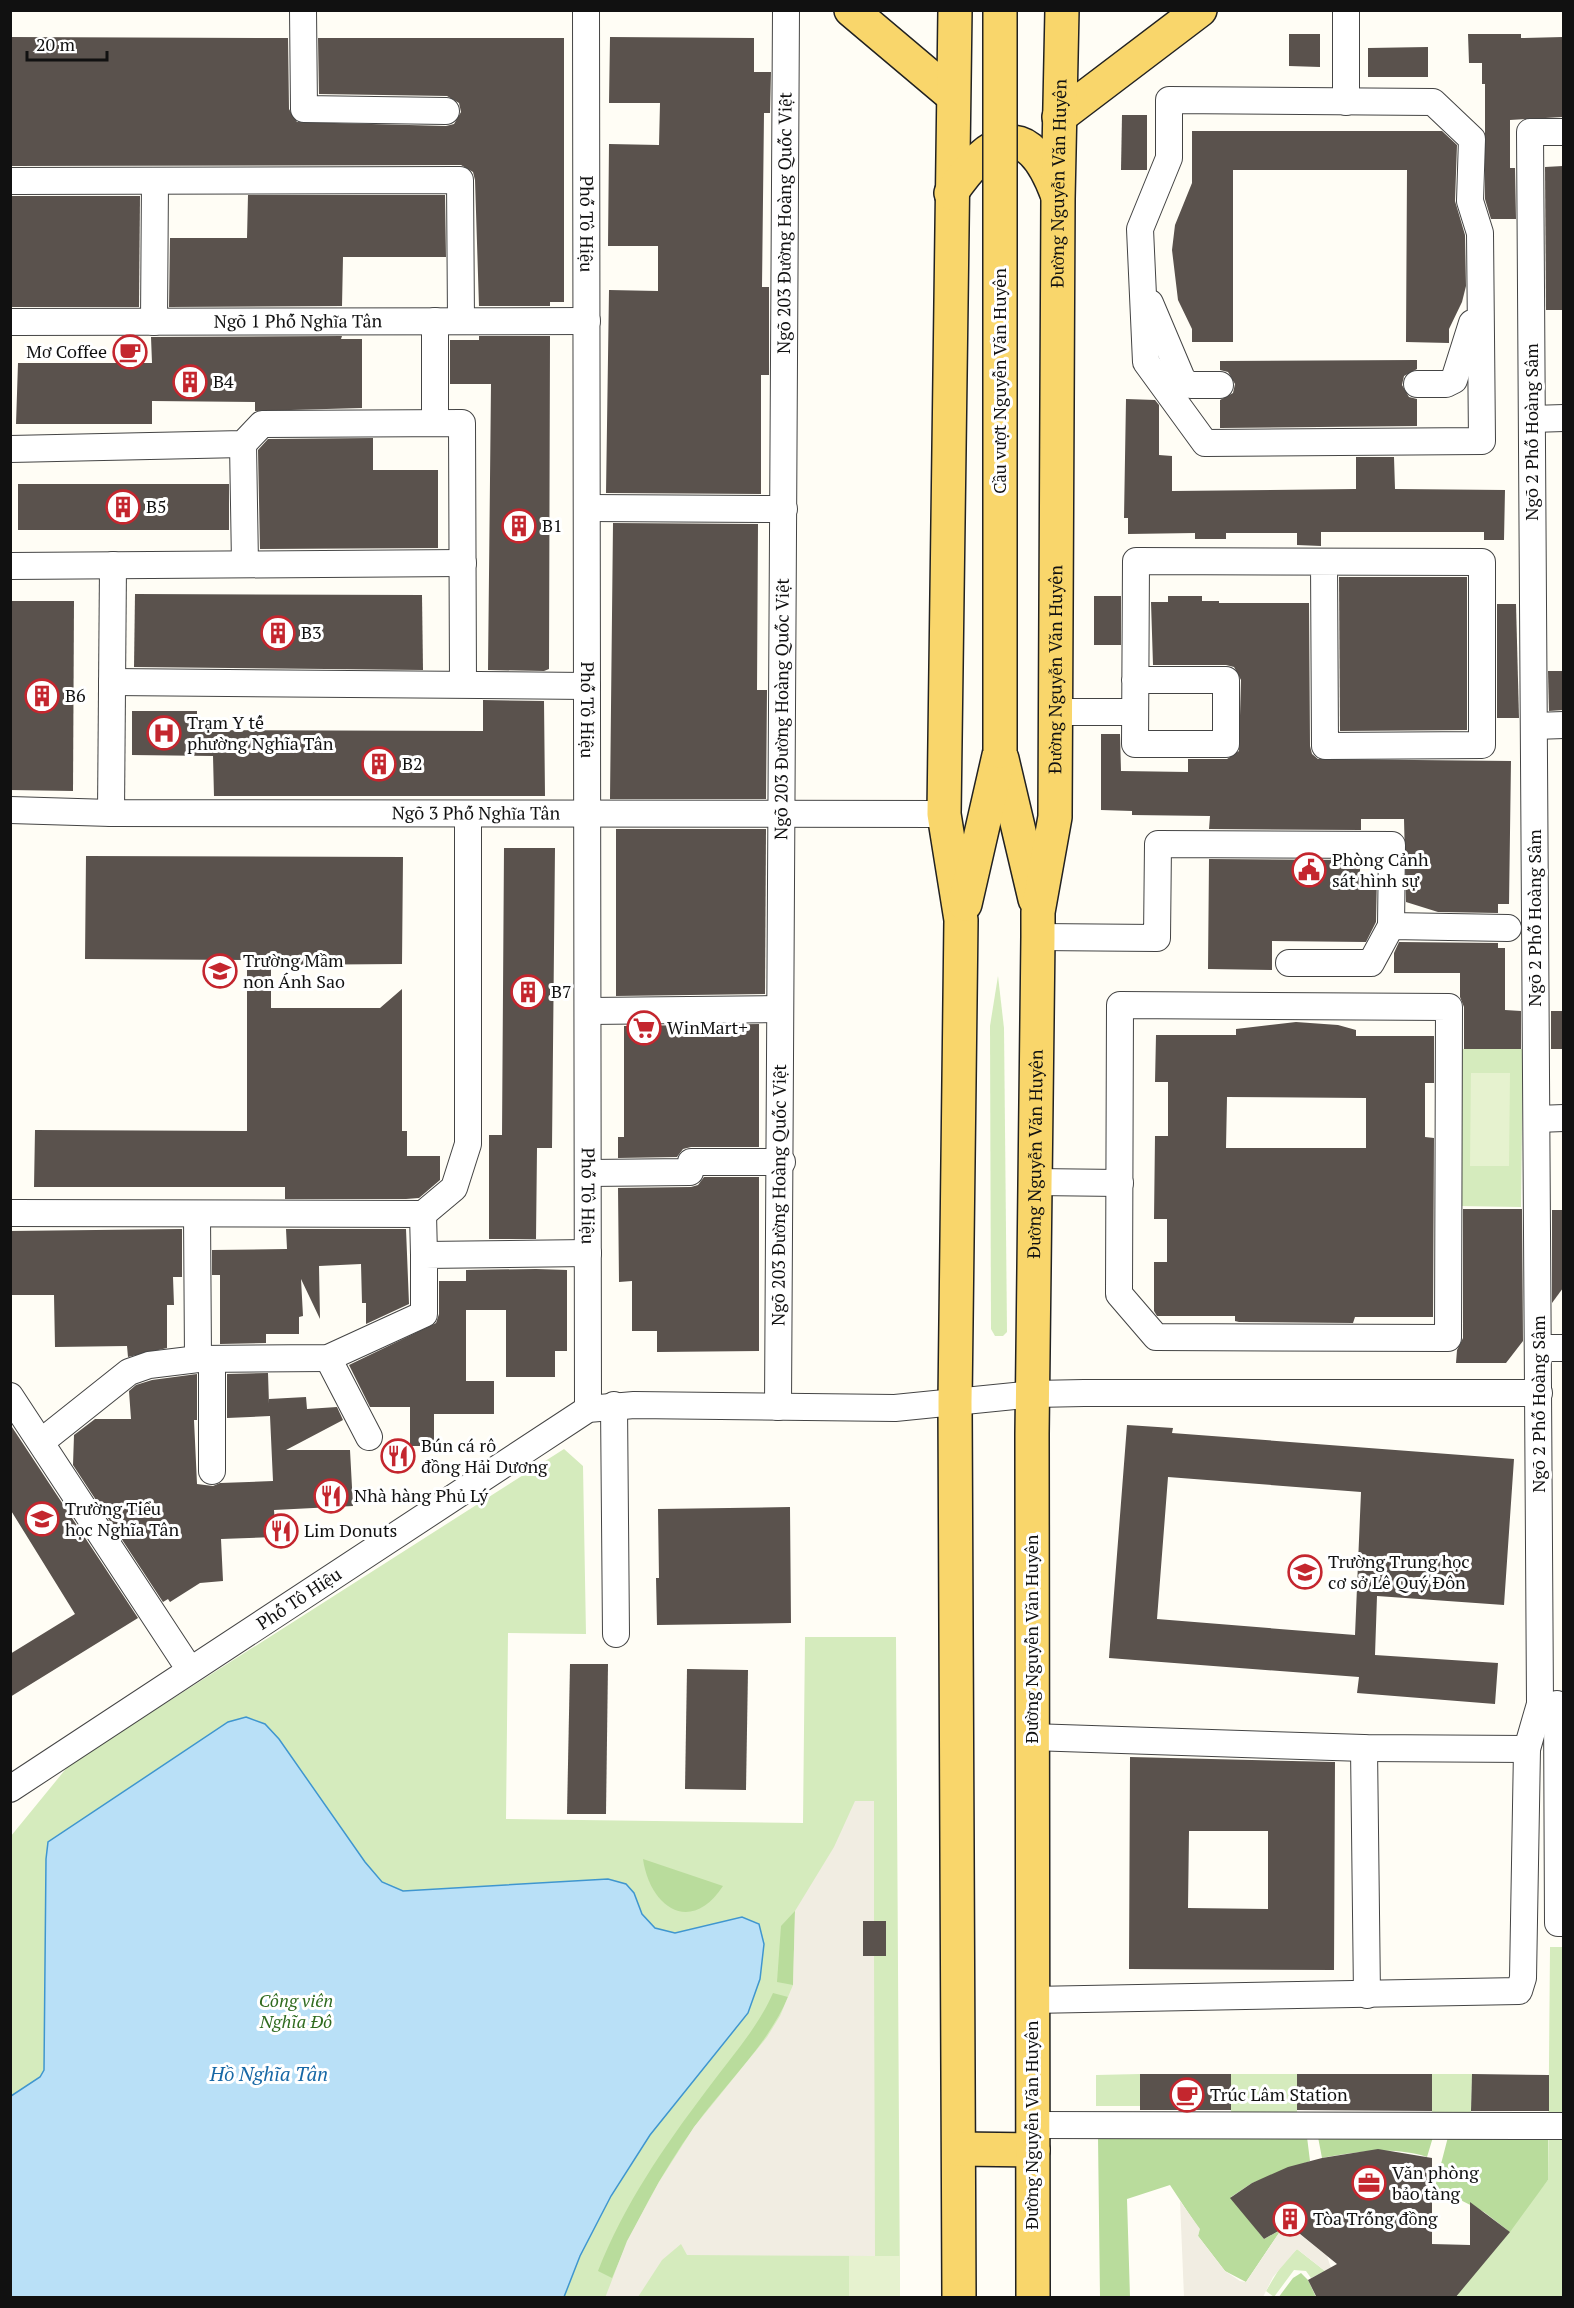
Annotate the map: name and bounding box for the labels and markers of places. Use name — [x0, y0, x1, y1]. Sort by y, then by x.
cafe icon: Mơ Coffee — [112, 334, 148, 370]
place label: Mơ Coffee — [26, 339, 107, 363]
building icon: B4 — [172, 364, 208, 400]
place label: B4 — [213, 369, 234, 393]
building icon: B5 — [105, 489, 141, 525]
place label: B5 — [146, 494, 167, 518]
building icon: B1 — [501, 508, 537, 544]
place label: B1 — [542, 513, 563, 537]
building icon: B3 — [260, 615, 296, 651]
place label: B3 — [301, 620, 322, 644]
building icon: B6 — [24, 678, 60, 714]
place label: B6 — [65, 683, 86, 707]
place label: Trạm Y tế phường Nghĩa Tân — [187, 710, 334, 755]
hospital icon: Trạm Y tế phường Nghĩa Tân — [146, 715, 182, 751]
building icon: B2 — [361, 746, 397, 782]
place label: B2 — [402, 751, 423, 775]
place label: Phòng Cảnh sát hình sự — [1332, 847, 1429, 892]
public building icon: Phòng Cảnh sát hình sự — [1291, 852, 1327, 888]
place label: Trường Mầm non Ánh Sao — [243, 948, 345, 993]
school or university icon: Trường Mầm non Ánh Sao — [202, 953, 238, 989]
building icon: B7 — [510, 974, 546, 1010]
place label: B7 — [551, 979, 572, 1003]
supermarket icon: WinMart+ — [626, 1010, 662, 1046]
place label: WinMart+ — [667, 1015, 748, 1039]
place label: Bún cá rô đồng Hải Dương — [421, 1433, 548, 1478]
restaurant icon: Bún cá rô đồng Hải Dương — [380, 1438, 416, 1474]
restaurant icon: Nhà hàng Phủ Lý — [313, 1478, 349, 1514]
place label: Nhà hàng Phủ Lý — [354, 1483, 489, 1507]
place label: Trường Tiểu học Nghĩa Tân — [65, 1496, 180, 1541]
school or university icon: Trường Tiểu học Nghĩa Tân — [24, 1501, 60, 1537]
restaurant icon: Lim Donuts — [263, 1513, 299, 1549]
place label: Lim Donuts — [304, 1518, 397, 1542]
place label: Trường Trung học cơ sở Lê Quý Đôn — [1328, 1549, 1470, 1594]
school or university icon: Trường Trung học cơ sở Lê Quý Đôn — [1287, 1554, 1323, 1590]
cafe icon: Trúc Lâm Station — [1169, 2077, 1205, 2113]
place label: Trúc Lâm Station — [1210, 2082, 1348, 2106]
place label: Văn phòng bảo tàng — [1392, 2160, 1479, 2205]
office icon: Văn phòng bảo tàng — [1351, 2165, 1387, 2201]
building icon: Tòa Trống đồng — [1272, 2201, 1308, 2237]
place label: Tòa Trống đồng — [1313, 2206, 1438, 2230]

